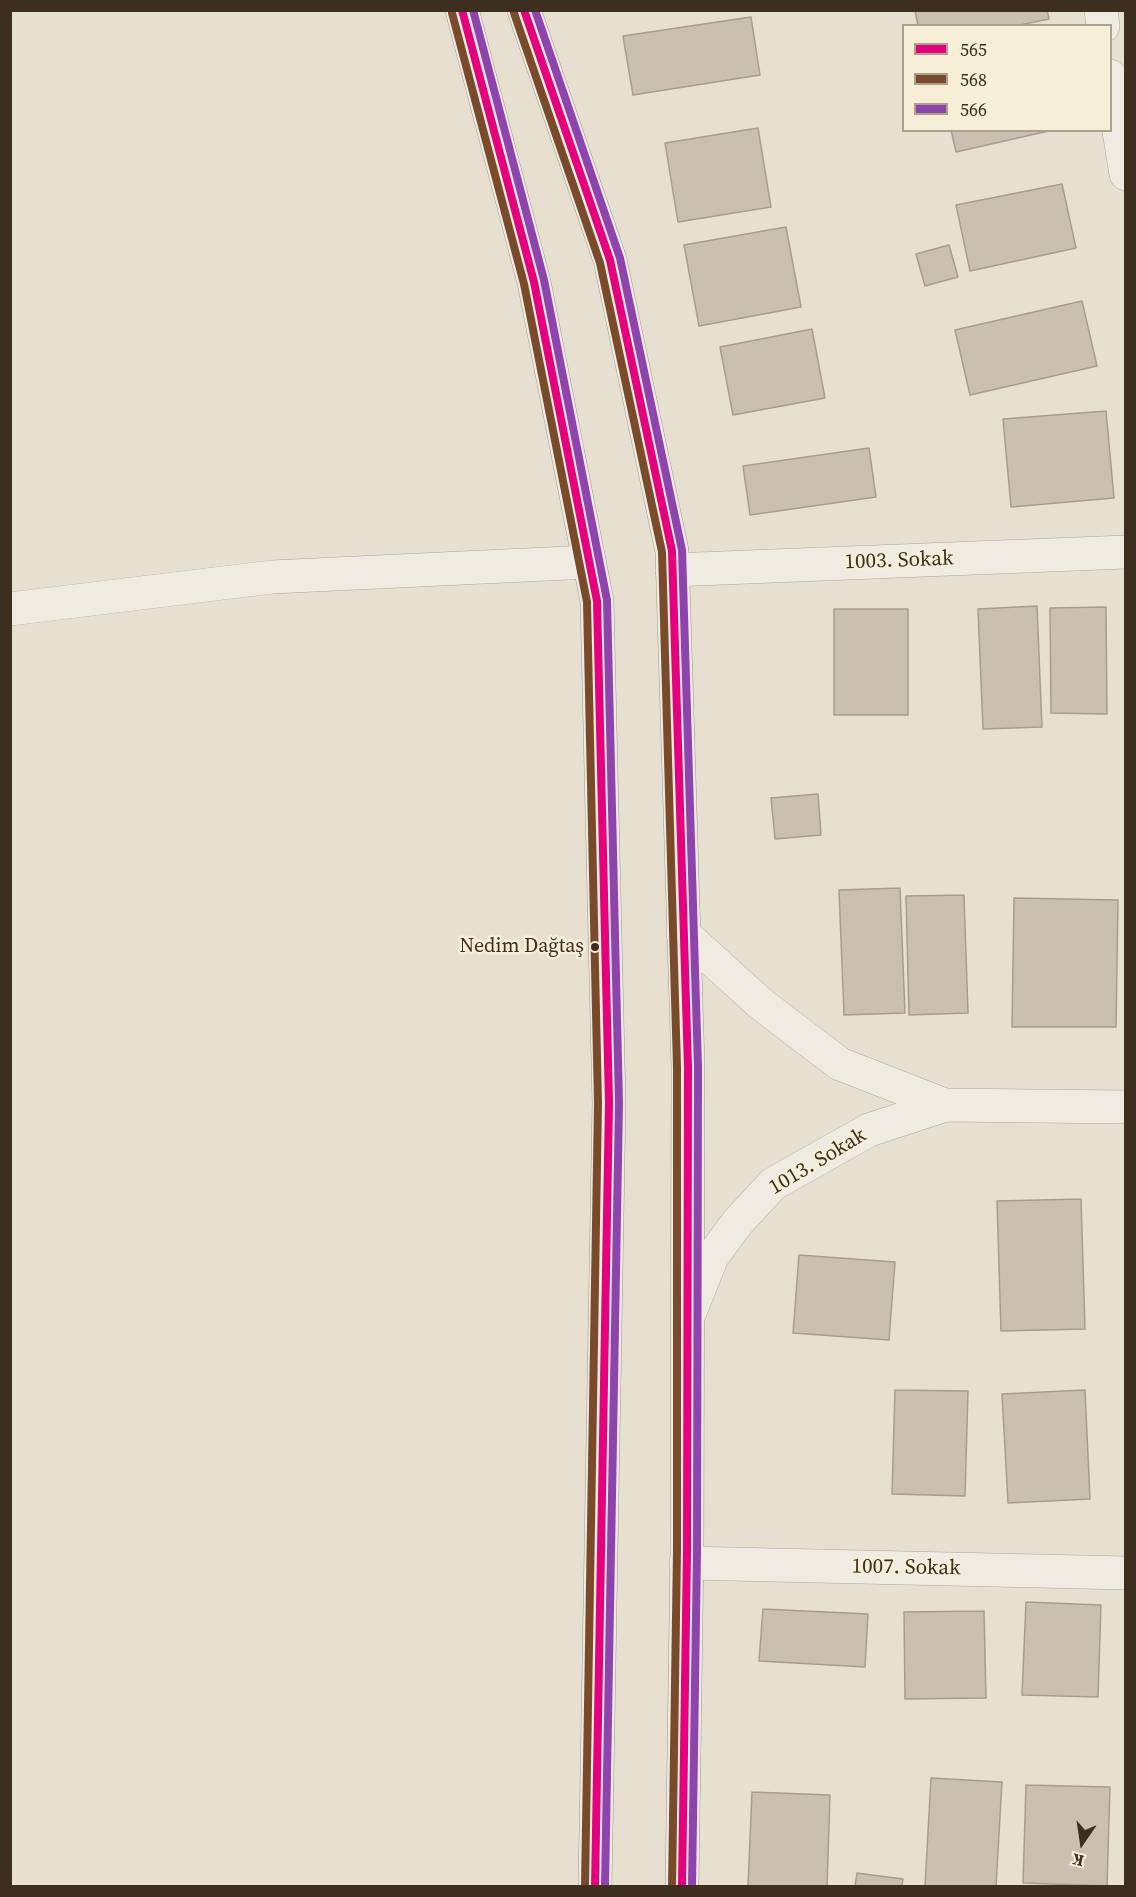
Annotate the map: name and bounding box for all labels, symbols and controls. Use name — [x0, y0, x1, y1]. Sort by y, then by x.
legend — [902, 24, 1112, 132]
text: 565 — [960, 37, 987, 62]
text: 568 — [960, 67, 987, 92]
text: 566 — [960, 97, 987, 122]
street label: 1003. Sokak — [844, 547, 954, 575]
place label: Nedim Dağtaş — [459, 935, 584, 959]
marker: Nedim Dağtaş — [589, 941, 601, 953]
street label: 1013. Sokak — [765, 1123, 871, 1201]
street label: 1007. Sokak — [851, 1554, 961, 1582]
north arrow — [1052, 1813, 1112, 1873]
text: K — [1070, 1849, 1086, 1873]

